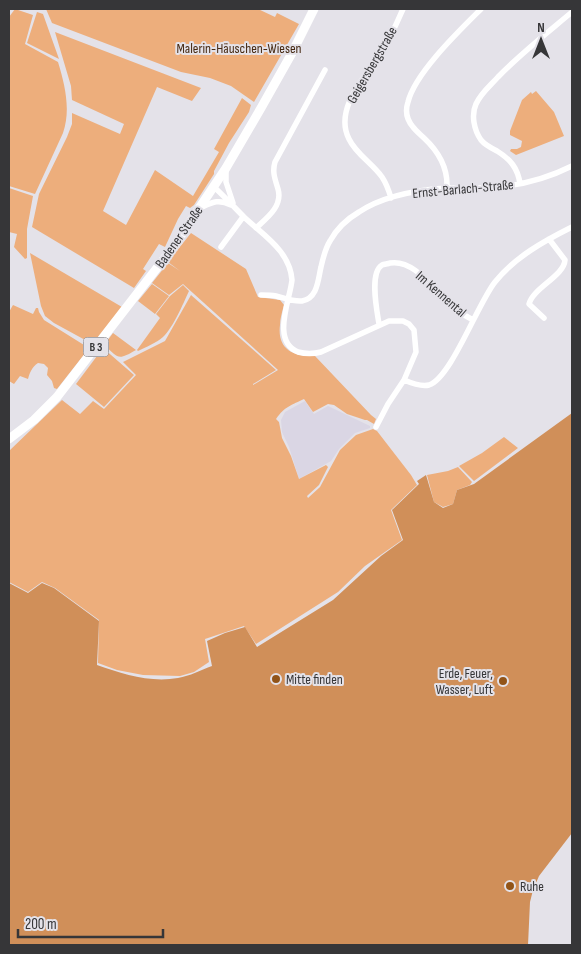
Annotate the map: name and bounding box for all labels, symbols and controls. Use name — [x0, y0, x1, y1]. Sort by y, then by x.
north arrow — [516, 15, 566, 65]
text: N — [537, 19, 545, 36]
street label: Geigersbergstraße — [343, 24, 401, 106]
park label: Malerin-Häuschen-Wiesen — [176, 40, 302, 57]
street label: Ernst-Barlach-Straße — [412, 176, 514, 202]
street label: Badener Straße — [151, 203, 207, 271]
street label: Im Kennental — [412, 267, 470, 321]
road number: B 3 — [84, 338, 108, 357]
place label: Erde, Feuer, Wasser, Luft — [436, 665, 493, 698]
place label: Mitte finden — [286, 671, 343, 688]
marker: Mitte finden — [270, 673, 282, 685]
marker: Erde, Feuer, Wasser, Luft — [497, 675, 509, 687]
place label: Ruhe — [520, 878, 544, 895]
marker: Ruhe — [504, 880, 516, 892]
scale bar — [18, 906, 162, 938]
text: 200 m — [25, 915, 57, 934]

